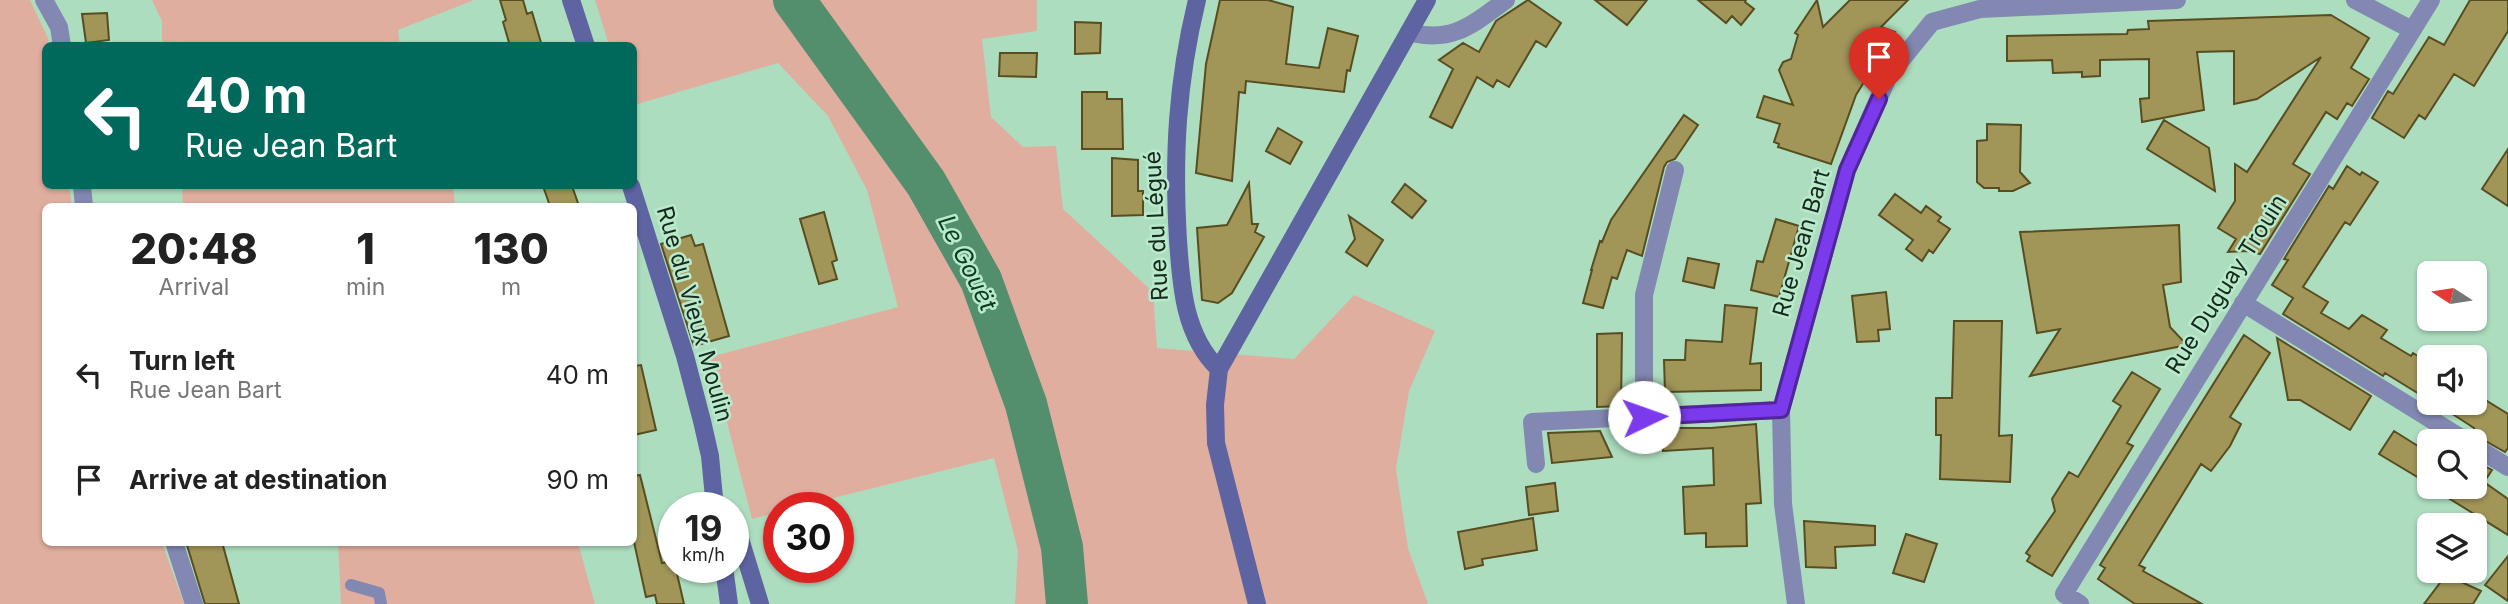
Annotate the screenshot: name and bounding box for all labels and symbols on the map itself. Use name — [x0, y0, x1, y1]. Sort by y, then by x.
pin — [1849, 27, 1909, 99]
street label: Rue du Légué — [1138, 150, 1174, 302]
street label: Rue Jean Bart — [1767, 165, 1836, 320]
street label: Rue Duguay Trouin — [2159, 189, 2293, 379]
street label: Rue du Vieux Moulin — [651, 203, 739, 425]
water label: Le Gouët — [932, 210, 1003, 316]
north arrow — [2417, 261, 2487, 331]
position arrow — [1607, 380, 1681, 454]
speed limit sign: 30 — [763, 492, 854, 583]

